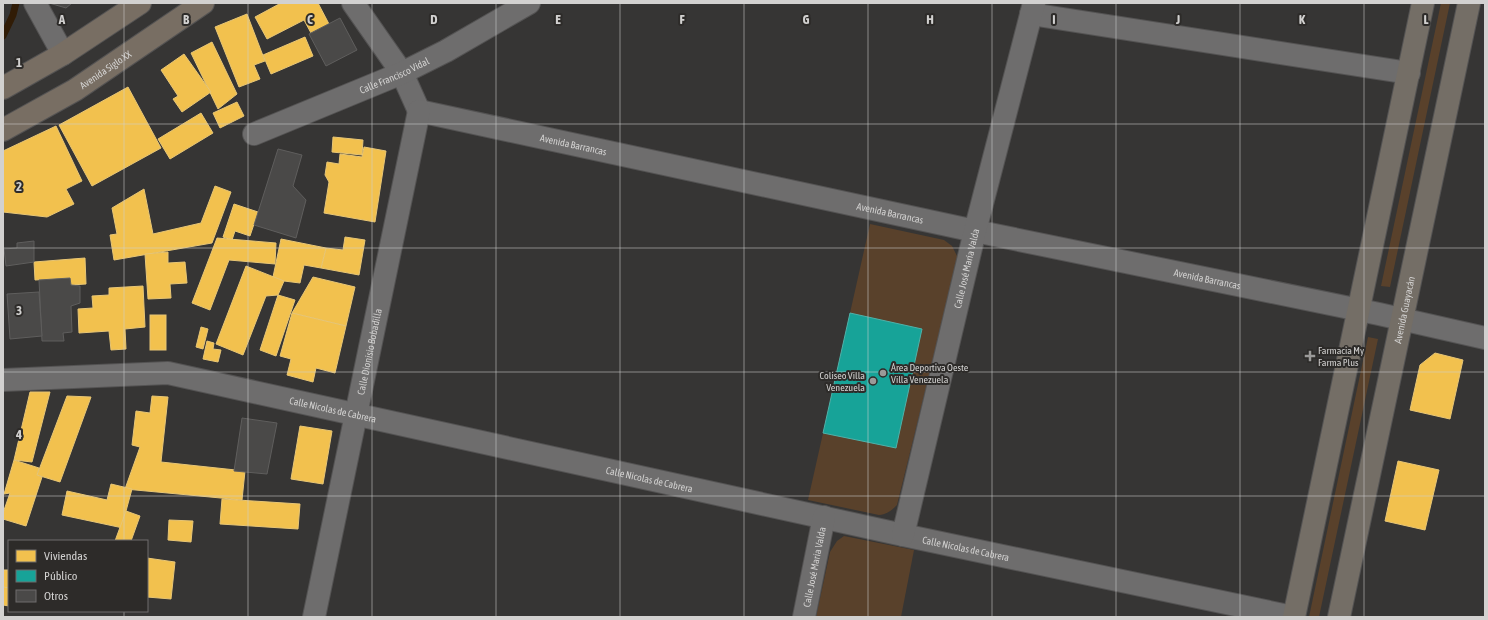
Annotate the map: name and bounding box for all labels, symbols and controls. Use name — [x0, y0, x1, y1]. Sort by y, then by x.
text: A — [58, 12, 66, 27]
text: B — [183, 12, 190, 27]
text: C — [307, 12, 313, 27]
text: D — [430, 12, 438, 27]
text: E — [555, 12, 561, 27]
text: F — [679, 12, 685, 27]
text: G — [803, 12, 810, 27]
text: H — [926, 12, 934, 27]
text: I — [1052, 12, 1056, 27]
text: J — [1175, 12, 1180, 27]
text: K — [1299, 12, 1306, 27]
text: L — [1423, 12, 1429, 27]
street label: Avenida Siglo XX — [77, 48, 134, 91]
text: 1 — [16, 55, 22, 70]
street label: Calle Francisco Vidal — [358, 55, 431, 95]
street label: Avenida Barrancas — [539, 132, 608, 157]
text: 2 — [16, 179, 22, 194]
street label: Avenida Barrancas — [856, 200, 925, 225]
street label: Calle José Maria Valda — [951, 227, 981, 309]
street label: Avenida Barrancas — [1173, 267, 1242, 291]
street label: Avenida Guayacán — [1392, 275, 1417, 344]
text: 3 — [16, 303, 22, 318]
street label: Calle Dionisio Bobadilla — [355, 307, 383, 396]
place label: Farmacia My Farma Plus — [1318, 345, 1364, 368]
marker: Farmacia My Farma Plus — [1305, 351, 1315, 361]
place label: Área Deportiva Oeste Villa Venezuela — [891, 362, 969, 385]
marker: Área Deportiva Oeste Villa Venezuela — [878, 368, 888, 378]
place label: Coliseo Villa Venezuela — [820, 370, 865, 393]
marker: Coliseo Villa Venezuela — [868, 376, 878, 386]
street label: Calle Nicolas de Cabrera — [288, 394, 378, 424]
text: 4 — [15, 427, 22, 442]
street label: Calle Nicolas de Cabrera — [605, 464, 694, 494]
street label: Calle José Maria Valda — [801, 526, 827, 608]
street label: Calle Nicolas de Cabrera — [921, 534, 1011, 563]
legend — [8, 540, 148, 612]
text: Viviendas — [44, 549, 87, 563]
text: Público — [44, 569, 78, 583]
text: Otros — [44, 589, 68, 603]

